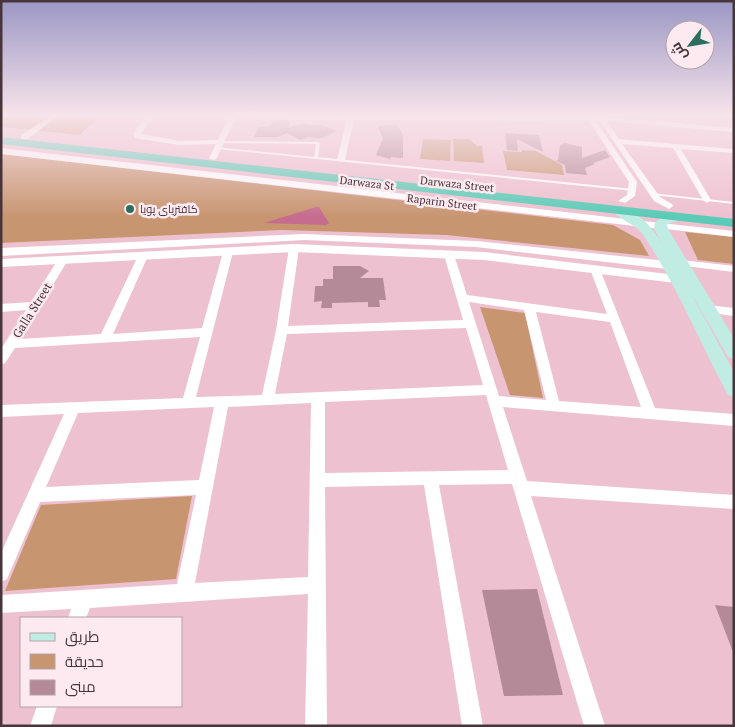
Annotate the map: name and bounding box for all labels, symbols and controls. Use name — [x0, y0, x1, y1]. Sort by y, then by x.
north arrow — [665, 20, 715, 70]
text: ش — [666, 39, 691, 65]
street label: Darwaza St — [339, 173, 395, 193]
street label: Darwaza Street — [419, 173, 495, 195]
street label: Raparin Street — [406, 191, 478, 213]
place label: کافتریای پویا — [140, 202, 198, 216]
marker: کافتریای پویا — [124, 203, 136, 215]
street label: Galla Street — [9, 279, 55, 340]
legend — [20, 617, 182, 707]
text: طريق — [65, 626, 99, 647]
text: حديقة — [65, 651, 104, 671]
text: مبنى — [65, 676, 96, 697]

